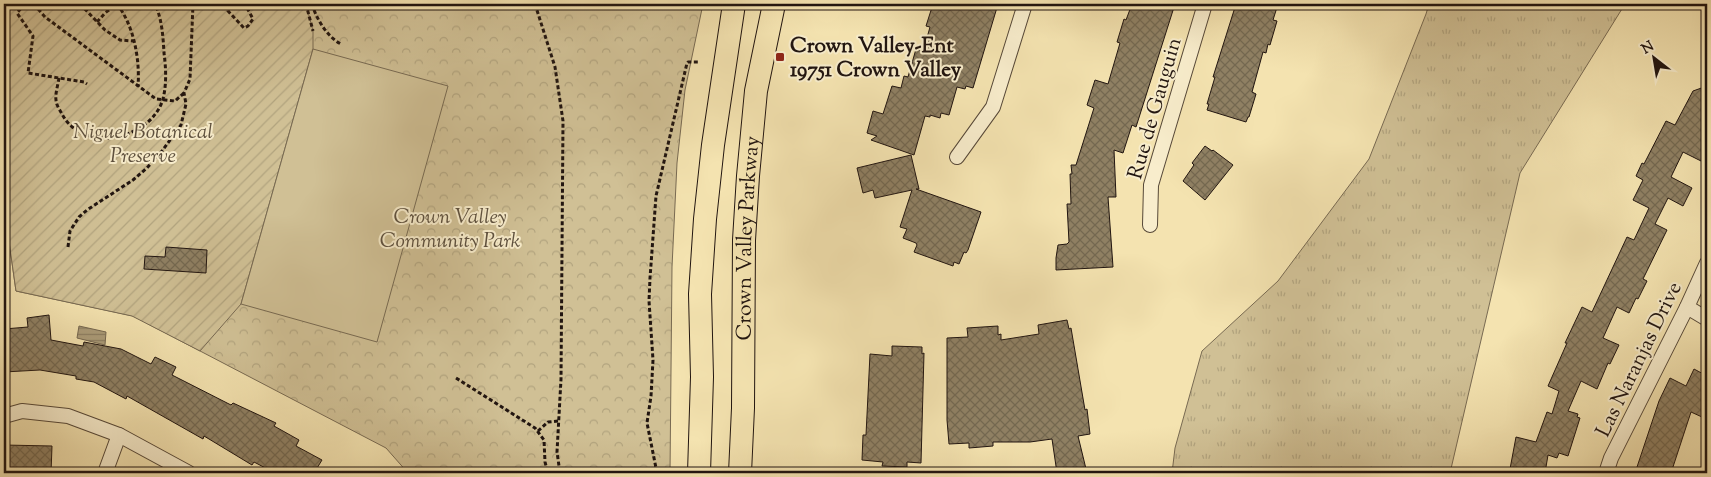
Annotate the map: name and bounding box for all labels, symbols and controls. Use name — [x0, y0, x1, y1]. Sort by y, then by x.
place label: Crown Valley-Ent 19751 Crown Valley — [790, 32, 962, 86]
north arrow — [1628, 32, 1678, 82]
street label: Rue de Gauguin — [1121, 34, 1190, 183]
text: N — [1638, 37, 1658, 60]
marker: Crown Valley-Ent 19751 Crown Valley — [774, 51, 786, 63]
park label: Niguel Botanical Preserve — [73, 118, 213, 172]
street label: Crown Valley Parkway — [730, 134, 769, 341]
park label: Crown Valley Community Park — [380, 203, 521, 257]
street label: Las Naranjas Drive — [1589, 277, 1690, 443]

